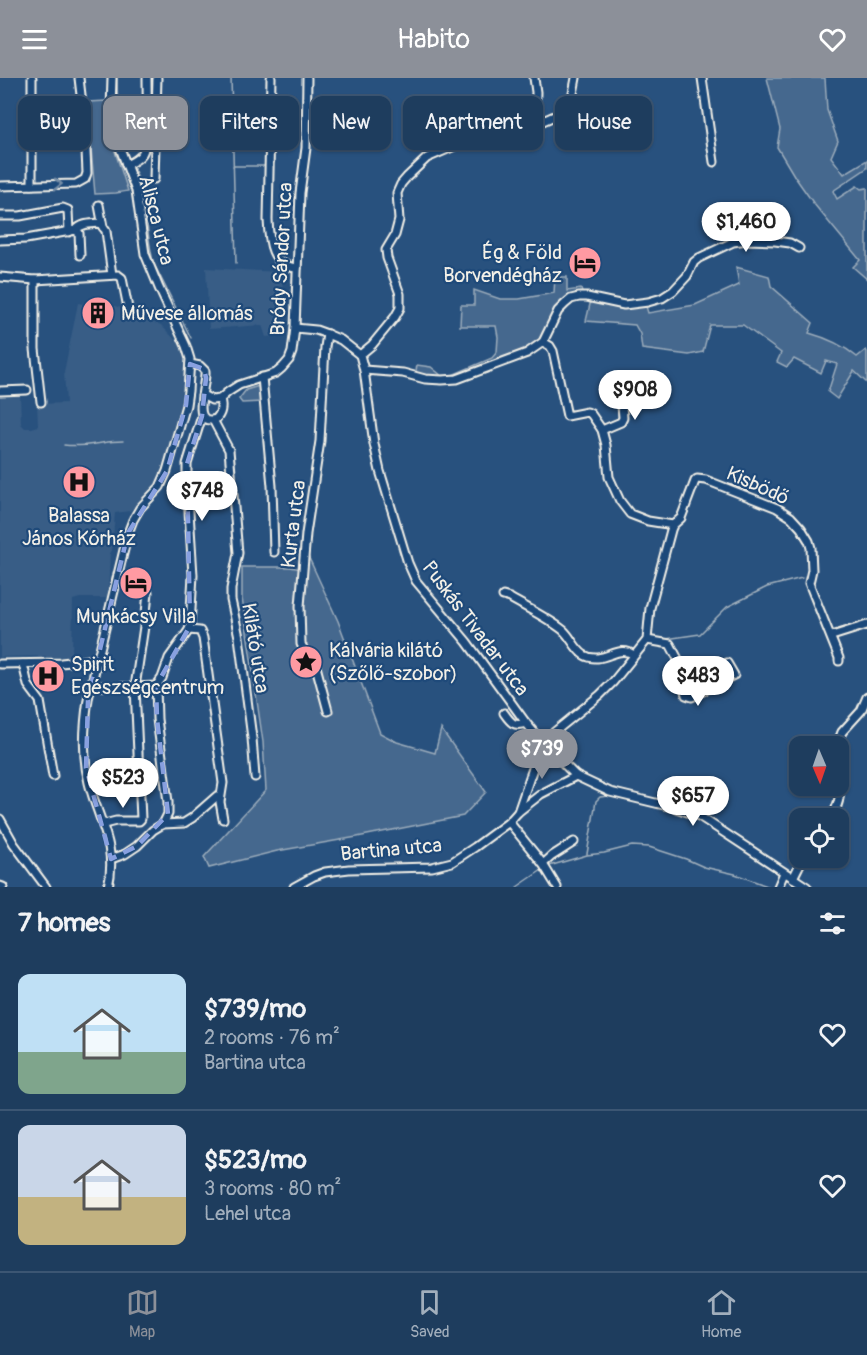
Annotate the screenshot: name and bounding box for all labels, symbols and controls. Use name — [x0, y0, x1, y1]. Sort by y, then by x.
icon: menu — [18, 23, 51, 56]
text: Habito — [397, 23, 470, 56]
icon: heart — [816, 23, 849, 56]
chip: Buy — [18, 96, 91, 150]
chip: Rent — [103, 96, 188, 150]
chip: Filters — [200, 96, 299, 150]
chip: New — [311, 96, 391, 150]
chip: Apartment — [403, 96, 543, 150]
chip: House — [555, 96, 652, 150]
street label: Alisca utca — [133, 173, 180, 268]
one-way arrow — [53, 178, 62, 191]
street label: Bródy Sándor utca — [265, 182, 298, 336]
pin: $1,460 — [697, 202, 795, 253]
text: $1,460 — [716, 209, 776, 234]
place label: Ég & Föld Borvendégház — [443, 240, 562, 288]
hotel icon: Ég & Föld Borvendégház — [567, 245, 603, 281]
building icon: Művese állomás — [80, 295, 116, 331]
place label: Művese állomás — [121, 301, 253, 326]
pin: $908 — [599, 370, 671, 421]
text: $908 — [613, 377, 657, 402]
street label: Kisbödő — [723, 461, 793, 510]
hospital icon: Balassa János Kórház — [61, 464, 97, 500]
pin: $748 — [166, 471, 238, 522]
text: $748 — [180, 478, 224, 503]
street label: Kurta utca — [276, 479, 311, 570]
place label: Balassa János Kórház — [22, 503, 136, 551]
street label: Puskás Tivadar utca — [417, 556, 535, 701]
hotel icon: Munkácsy Villa — [118, 565, 154, 601]
street label: Kilátó utca — [236, 601, 275, 695]
place label: Munkácsy Villa — [76, 604, 196, 629]
place label: Kálvária kilátó (Szőlő-szobor) — [329, 638, 457, 686]
place icon: Kálvária kilátó (Szőlő-szobor) — [288, 644, 324, 680]
place label: Spirit Egészségcentrum — [71, 652, 224, 700]
pin: $483 — [662, 656, 734, 707]
hospital icon: Spirit Egészségcentrum — [30, 658, 66, 694]
text: $483 — [676, 663, 720, 688]
pin: $739 — [506, 729, 578, 780]
text: $739 — [521, 736, 563, 761]
north arrow — [789, 736, 849, 796]
map controls — [789, 736, 849, 868]
pin: $523 — [87, 758, 159, 809]
text: $523 — [101, 765, 145, 790]
pin: $657 — [657, 776, 729, 827]
text: $657 — [671, 783, 715, 808]
button: locate — [789, 808, 849, 868]
street label: Bartina utca — [339, 833, 443, 866]
text: 7 homes — [18, 907, 110, 939]
icon: filters — [816, 907, 849, 940]
text: $739/mo — [204, 993, 306, 1025]
icon: home — [66, 998, 138, 1070]
icon: heart — [816, 1018, 849, 1051]
text: 2 rooms · 76 m² — [204, 1025, 340, 1050]
text: Bartina utca — [204, 1050, 306, 1075]
text: $523/mo — [204, 1144, 307, 1176]
icon: home — [66, 1149, 138, 1221]
icon: heart — [816, 1169, 849, 1202]
text: 3 rooms · 80 m² — [204, 1176, 341, 1201]
text: Lehel utca — [204, 1201, 291, 1226]
tab: Map — [126, 1286, 159, 1342]
tab: Saved — [410, 1286, 450, 1342]
tab: Home — [701, 1286, 741, 1342]

